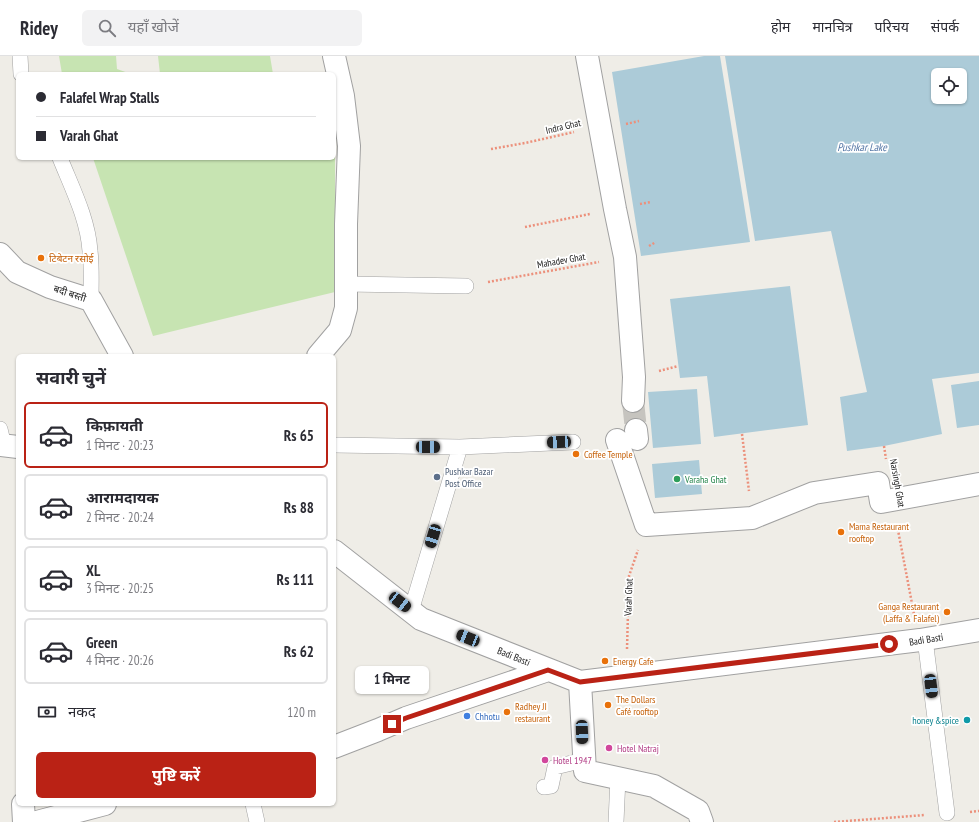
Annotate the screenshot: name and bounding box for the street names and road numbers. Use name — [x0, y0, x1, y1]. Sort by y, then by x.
street label: Indra Ghat — [544, 116, 582, 137]
street label: Mahadev Ghat — [536, 250, 587, 271]
street label: बदी बस्ती — [52, 282, 88, 305]
street label: Narsingh Ghat — [887, 458, 908, 509]
street label: Varah Ghat — [621, 578, 636, 617]
street label: Badi Basti — [908, 630, 944, 649]
street label: Badi Basti — [495, 644, 532, 669]

